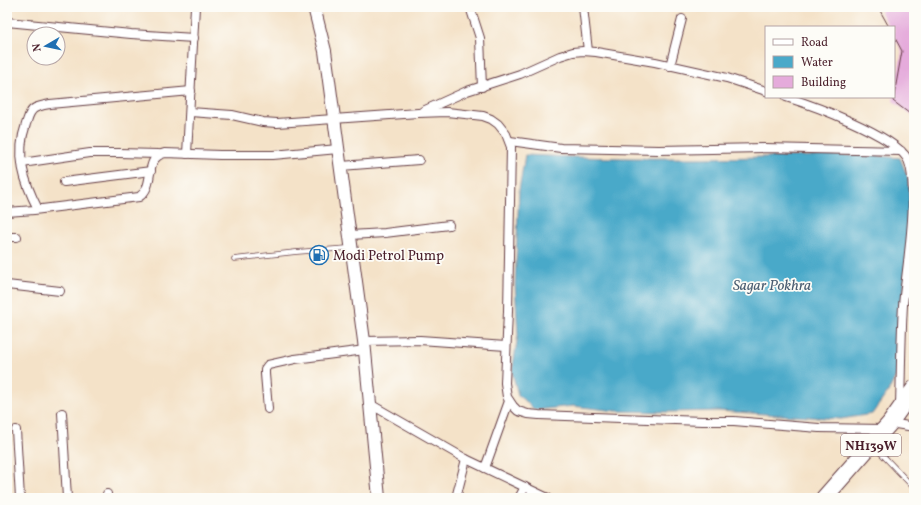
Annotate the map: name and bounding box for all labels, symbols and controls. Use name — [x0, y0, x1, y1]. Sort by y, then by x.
north arrow — [26, 26, 66, 66]
legend — [765, 26, 895, 98]
text: Road — [801, 35, 828, 51]
text: N — [30, 42, 46, 52]
text: Water — [801, 55, 833, 71]
text: Building — [801, 75, 846, 91]
fuel station icon: Modi Petrol Pump — [308, 244, 330, 266]
place label: Modi Petrol Pump — [333, 247, 444, 266]
water label: Sagar Pokhra — [733, 276, 811, 297]
road number: NH139W — [841, 434, 901, 456]

